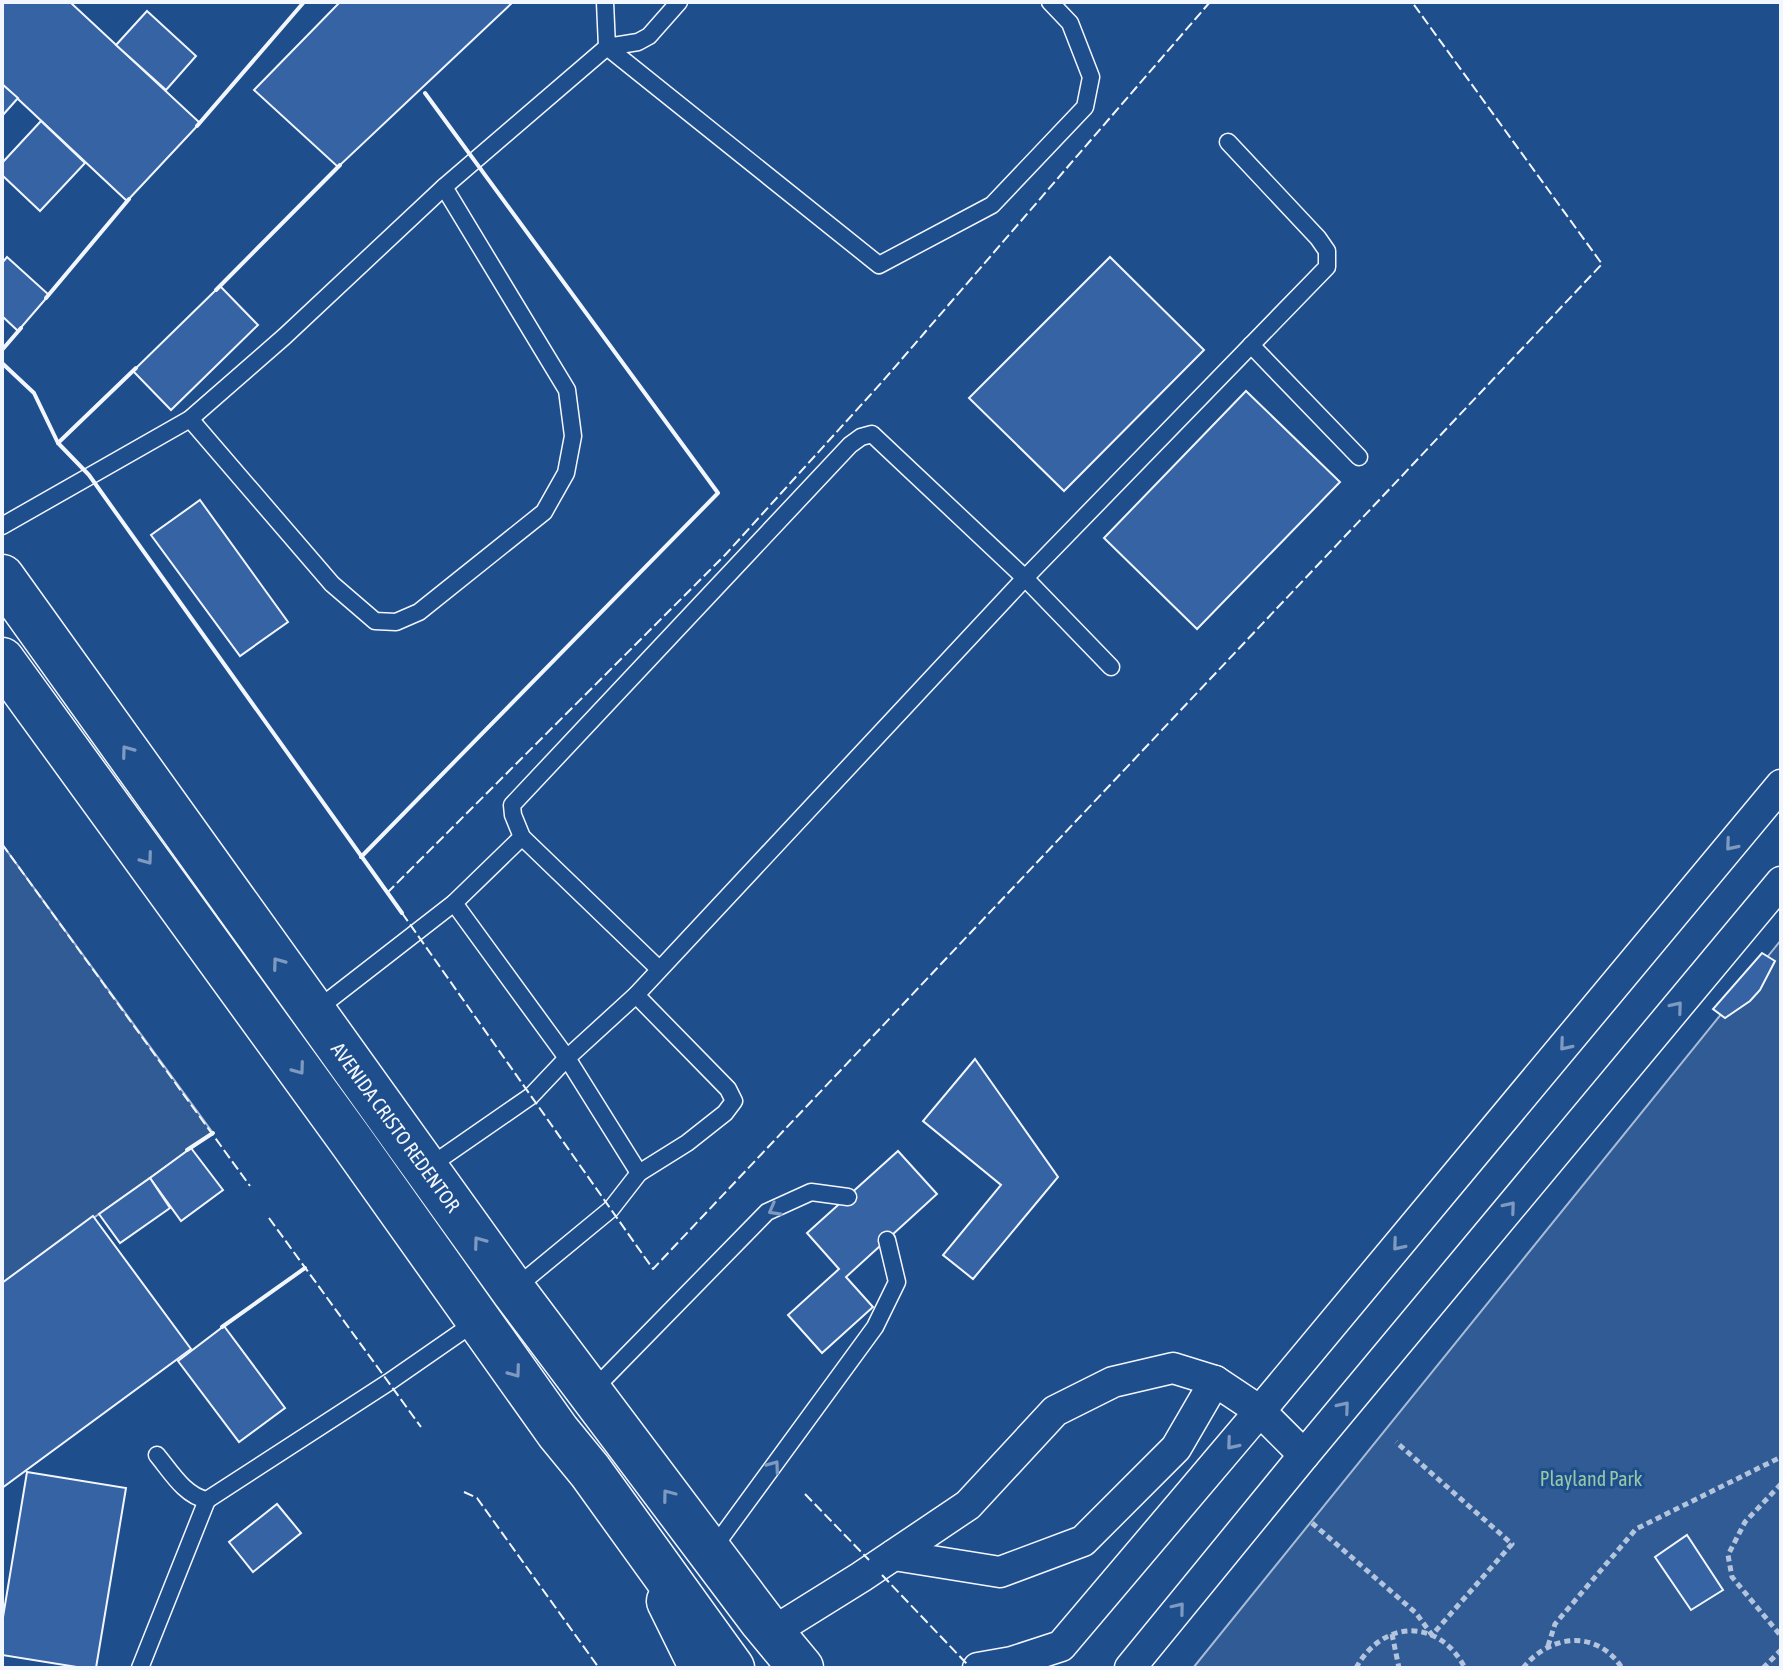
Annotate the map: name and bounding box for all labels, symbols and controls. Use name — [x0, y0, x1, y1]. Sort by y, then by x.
one-way arrow — [122, 746, 136, 760]
one-way arrow — [1726, 836, 1741, 850]
one-way arrow — [137, 850, 151, 865]
one-way arrow — [273, 957, 288, 971]
one-way arrow — [1667, 1002, 1682, 1016]
one-way arrow — [1560, 1035, 1575, 1050]
street label: AVENIDA CRISTO REDENTOR — [327, 1038, 465, 1216]
one-way arrow — [290, 1061, 304, 1075]
one-way arrow — [768, 1200, 783, 1216]
one-way arrow — [1500, 1202, 1515, 1216]
one-way arrow — [1394, 1235, 1408, 1250]
one-way arrow — [474, 1236, 489, 1251]
one-way arrow — [506, 1364, 520, 1378]
one-way arrow — [1334, 1402, 1349, 1416]
one-way arrow — [1227, 1435, 1242, 1449]
one-way arrow — [764, 1460, 779, 1474]
park label: Playland Park — [1540, 1467, 1642, 1490]
one-way arrow — [664, 1489, 678, 1504]
one-way arrow — [1169, 1602, 1184, 1617]

